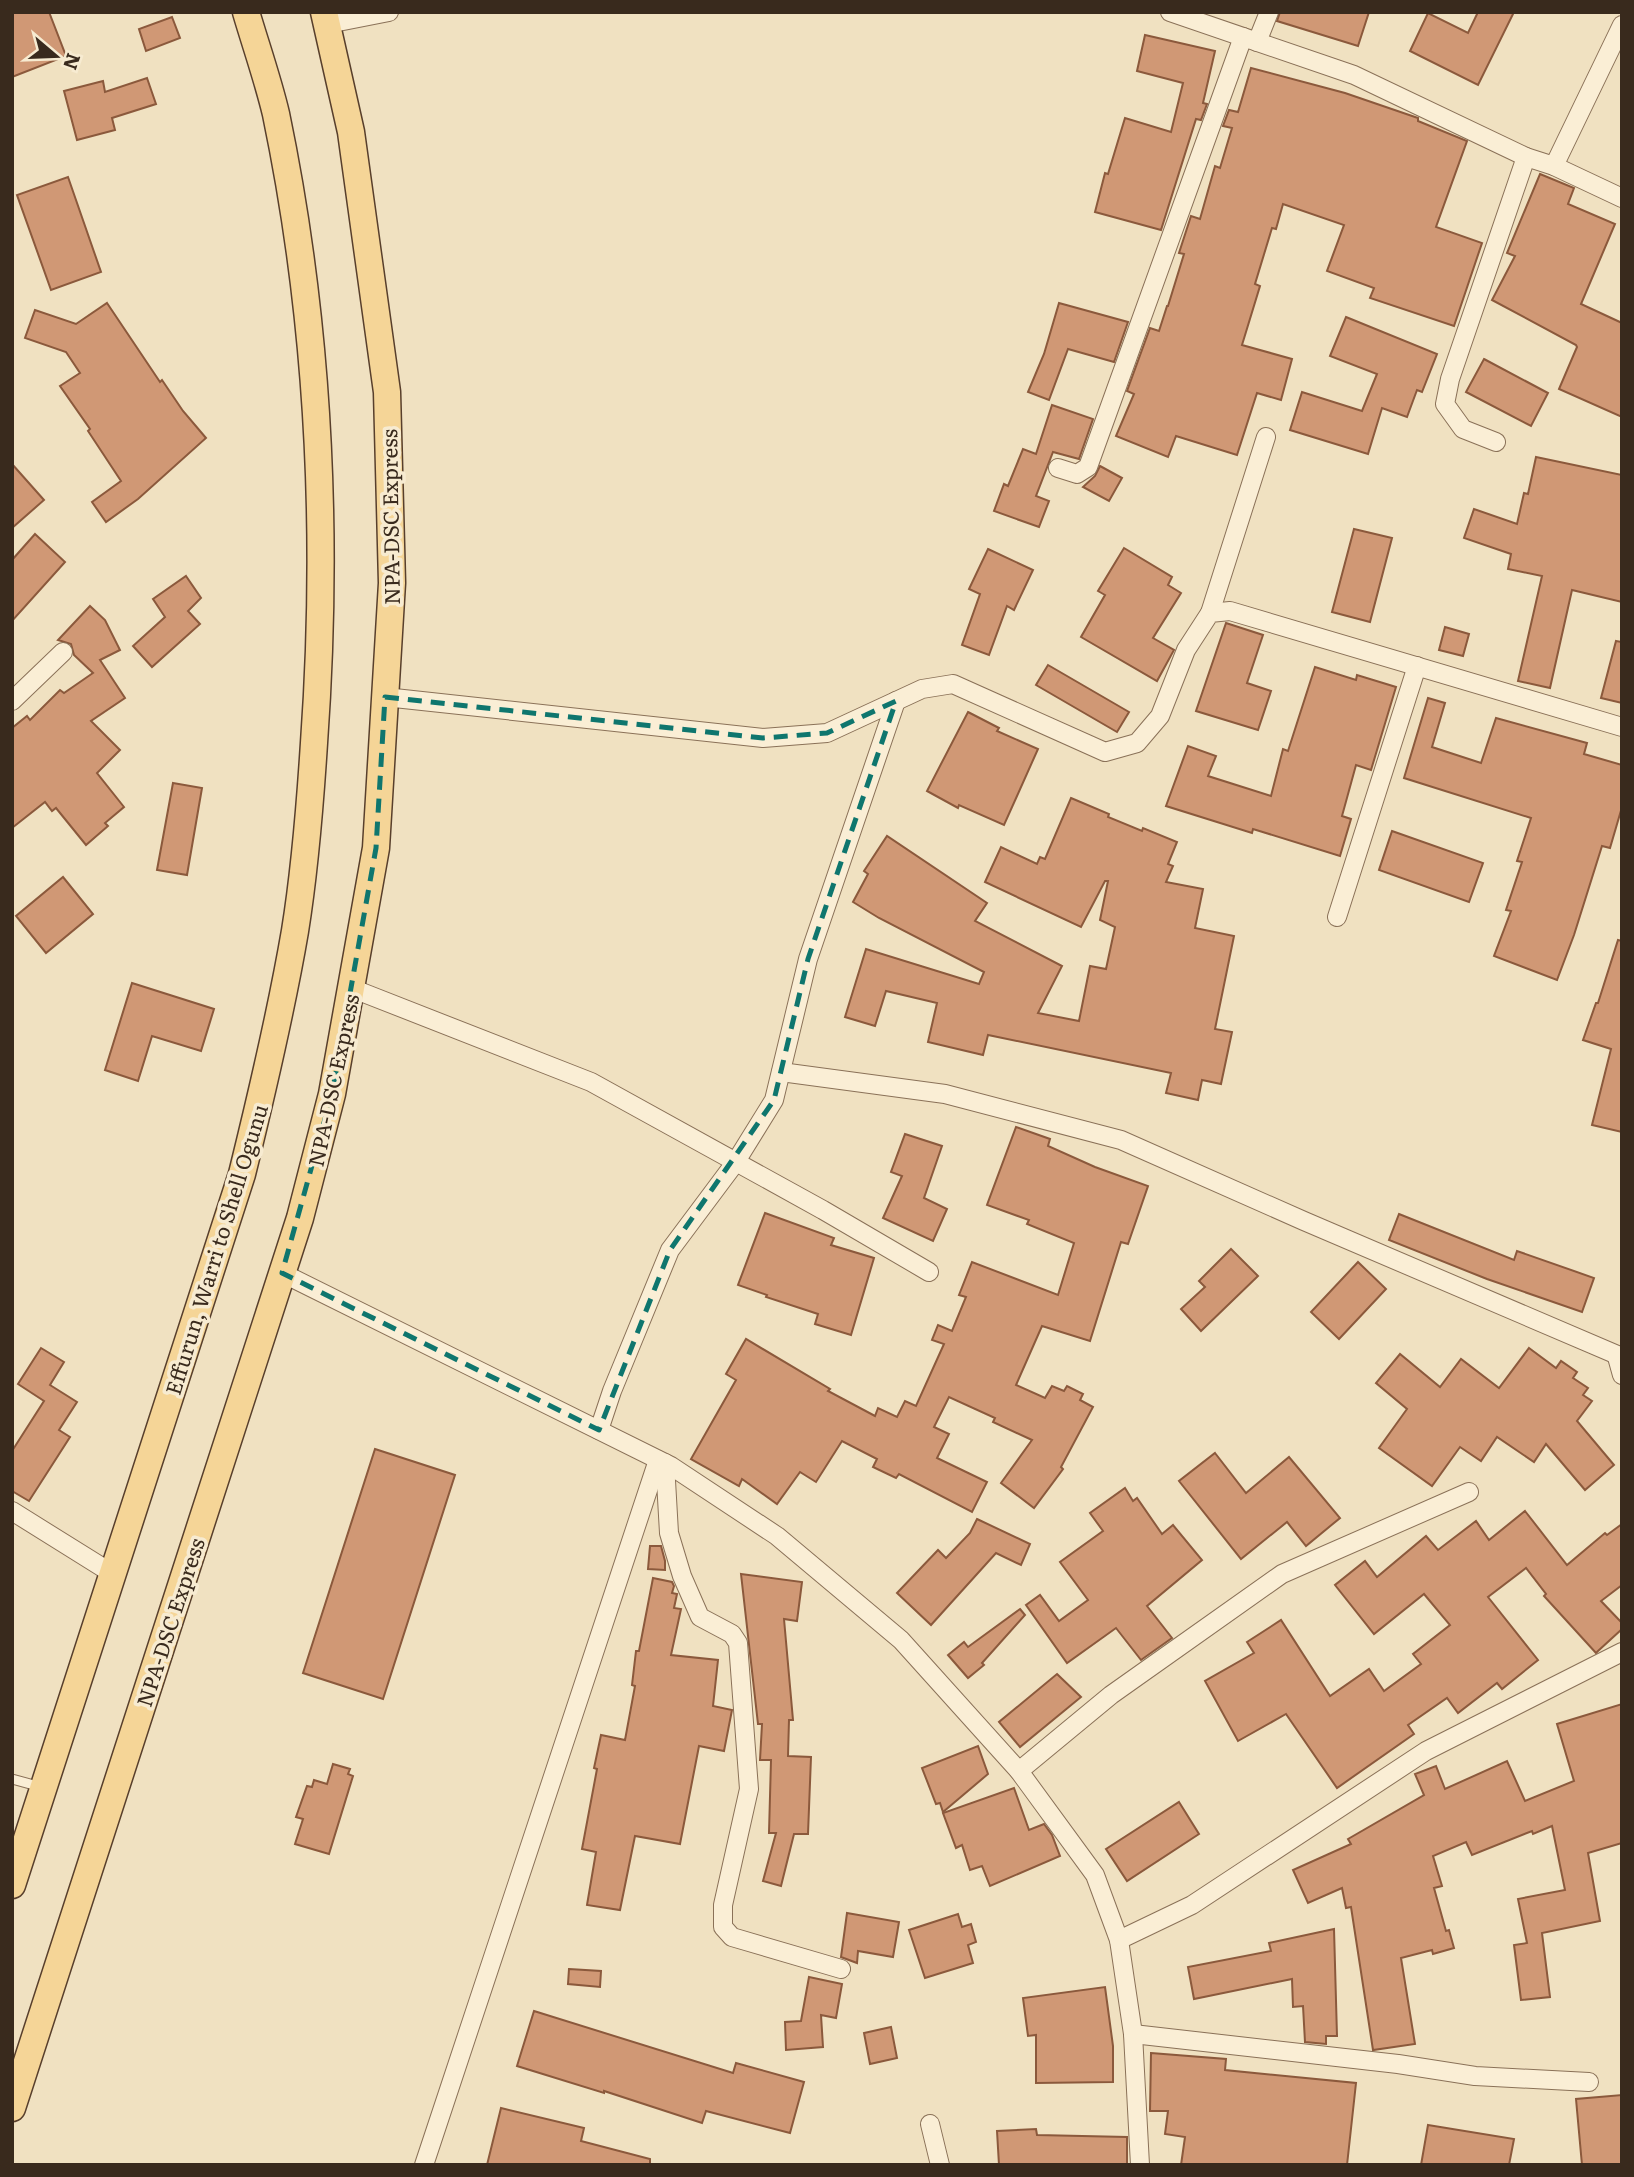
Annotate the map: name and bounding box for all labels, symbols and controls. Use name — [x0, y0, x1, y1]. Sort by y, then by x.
north arrow — [21, 21, 91, 91]
text: N — [57, 50, 89, 74]
street label: NPA-DSC Express — [372, 429, 406, 605]
street label: NPA-DSC Express — [299, 991, 365, 1169]
street label: Effurun, Warri to Shell Ogunu — [156, 1100, 274, 1398]
street label: NPA-DSC Express — [127, 1534, 211, 1710]

